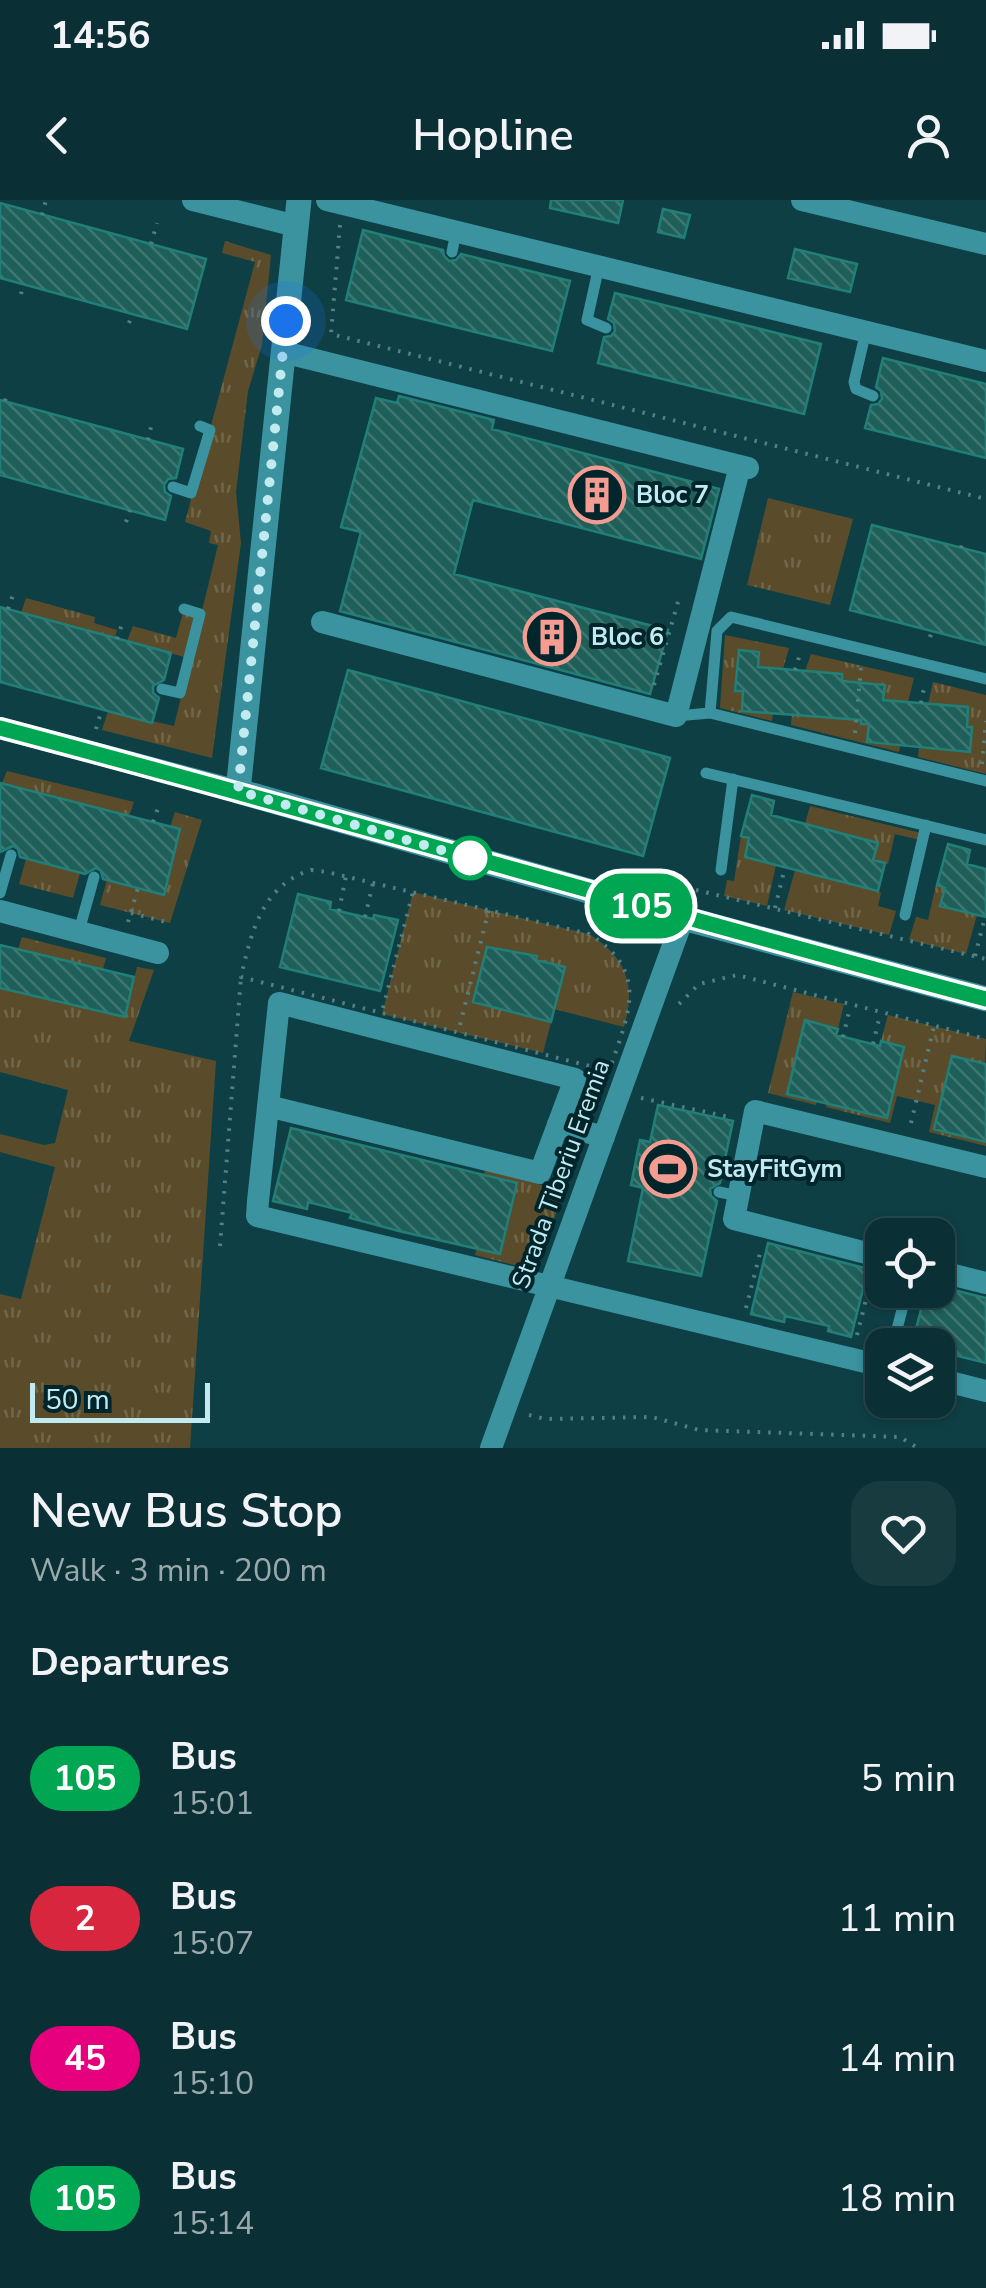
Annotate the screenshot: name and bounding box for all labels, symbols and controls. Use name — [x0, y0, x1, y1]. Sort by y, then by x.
text: 14:56 — [50, 10, 151, 61]
text: Hopline — [412, 105, 574, 166]
icon: back — [30, 108, 85, 163]
icon: person — [901, 108, 956, 163]
your location — [261, 296, 311, 346]
building icon: Bloc 7 — [567, 465, 627, 525]
place label: Bloc 7 — [636, 478, 709, 512]
building icon: Bloc 6 — [522, 607, 582, 667]
place label: Bloc 6 — [591, 620, 664, 654]
unlabelled marker — [449, 837, 491, 879]
line badge: 105 — [584, 874, 698, 938]
text: 105 — [609, 883, 673, 930]
street label: Strada Tiberiu Eremia — [504, 1055, 618, 1293]
sports icon: StayFitGym — [638, 1139, 698, 1199]
place label: StayFitGym — [707, 1152, 842, 1186]
map controls — [865, 1218, 955, 1418]
button: locate — [865, 1218, 955, 1308]
button: layers — [865, 1328, 955, 1418]
scale bar — [30, 1378, 210, 1422]
text: 50 m — [45, 1381, 110, 1419]
text: New Bus Stop — [30, 1478, 343, 1544]
button: heart — [851, 1481, 956, 1586]
text: Walk · 3 min · 200 m — [30, 1549, 327, 1592]
text: Departures — [30, 1637, 229, 1688]
text: Bus — [170, 1731, 237, 1782]
text: 5 min — [861, 1753, 956, 1804]
text: 105 — [53, 1755, 117, 1802]
text: 15:01 — [170, 1782, 254, 1825]
text: Bus — [170, 1871, 237, 1922]
text: 11 min — [838, 1893, 956, 1944]
text: 2 — [74, 1895, 96, 1942]
text: 15:07 — [170, 1922, 254, 1965]
text: Bus — [170, 2011, 237, 2062]
text: 14 min — [838, 2033, 956, 2084]
text: 45 — [64, 2035, 106, 2082]
text: 15:10 — [170, 2062, 254, 2105]
text: Bus — [170, 2151, 237, 2202]
text: 18 min — [838, 2173, 956, 2224]
text: 105 — [53, 2175, 117, 2222]
text: 15:14 — [170, 2202, 254, 2245]

